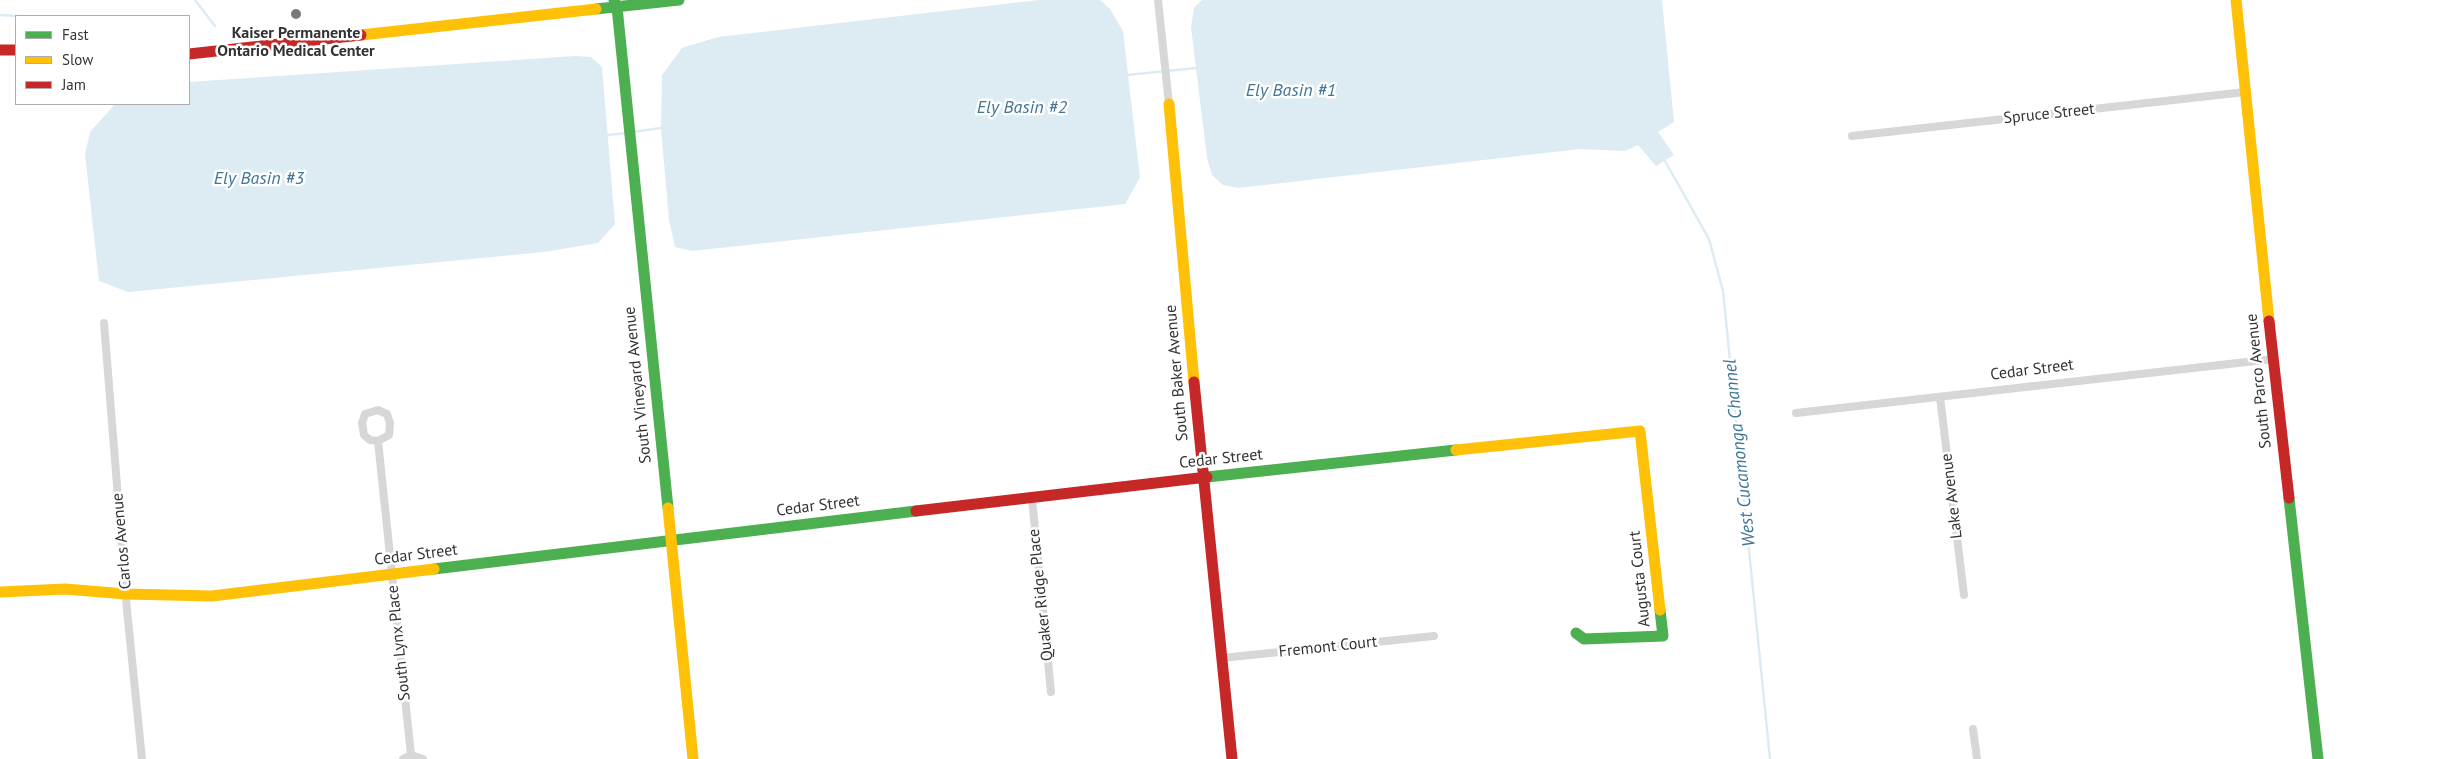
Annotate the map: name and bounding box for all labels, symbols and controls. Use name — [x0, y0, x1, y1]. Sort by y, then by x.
marker: Kaiser Permanente Ontario Medical Center — [289, 7, 303, 21]
legend — [15, 15, 190, 105]
place label: Kaiser Permanente Ontario Medical Center — [217, 23, 375, 61]
text: Fast — [62, 25, 89, 44]
text: Slow — [62, 50, 93, 69]
text: Jam — [62, 75, 86, 94]
water label: Ely Basin #1 — [1246, 80, 1336, 102]
water label: Ely Basin #2 — [977, 97, 1067, 119]
street label: Spruce Street — [2003, 100, 2095, 128]
water label: Ely Basin #3 — [214, 168, 304, 190]
street label: South Baker Avenue — [1161, 304, 1193, 442]
street label: South Vineyard Avenue — [620, 306, 656, 464]
street label: South Parco Avenue — [2242, 313, 2276, 449]
street label: Cedar Street — [1989, 355, 2075, 385]
water label: West Cucamonga Channel — [1719, 358, 1761, 548]
street label: Cedar Street — [1178, 445, 1264, 473]
street label: Lake Avenue — [1937, 452, 1967, 540]
street label: Cedar Street — [775, 491, 861, 521]
street label: Carlos Avenue — [108, 492, 136, 590]
street label: Quaker Ridge Place — [1025, 528, 1057, 662]
street label: Augusta Court — [1625, 530, 1655, 628]
street label: Cedar Street — [373, 540, 459, 570]
street label: South Lynx Place — [383, 584, 415, 702]
street label: Fremont Court — [1278, 632, 1378, 662]

